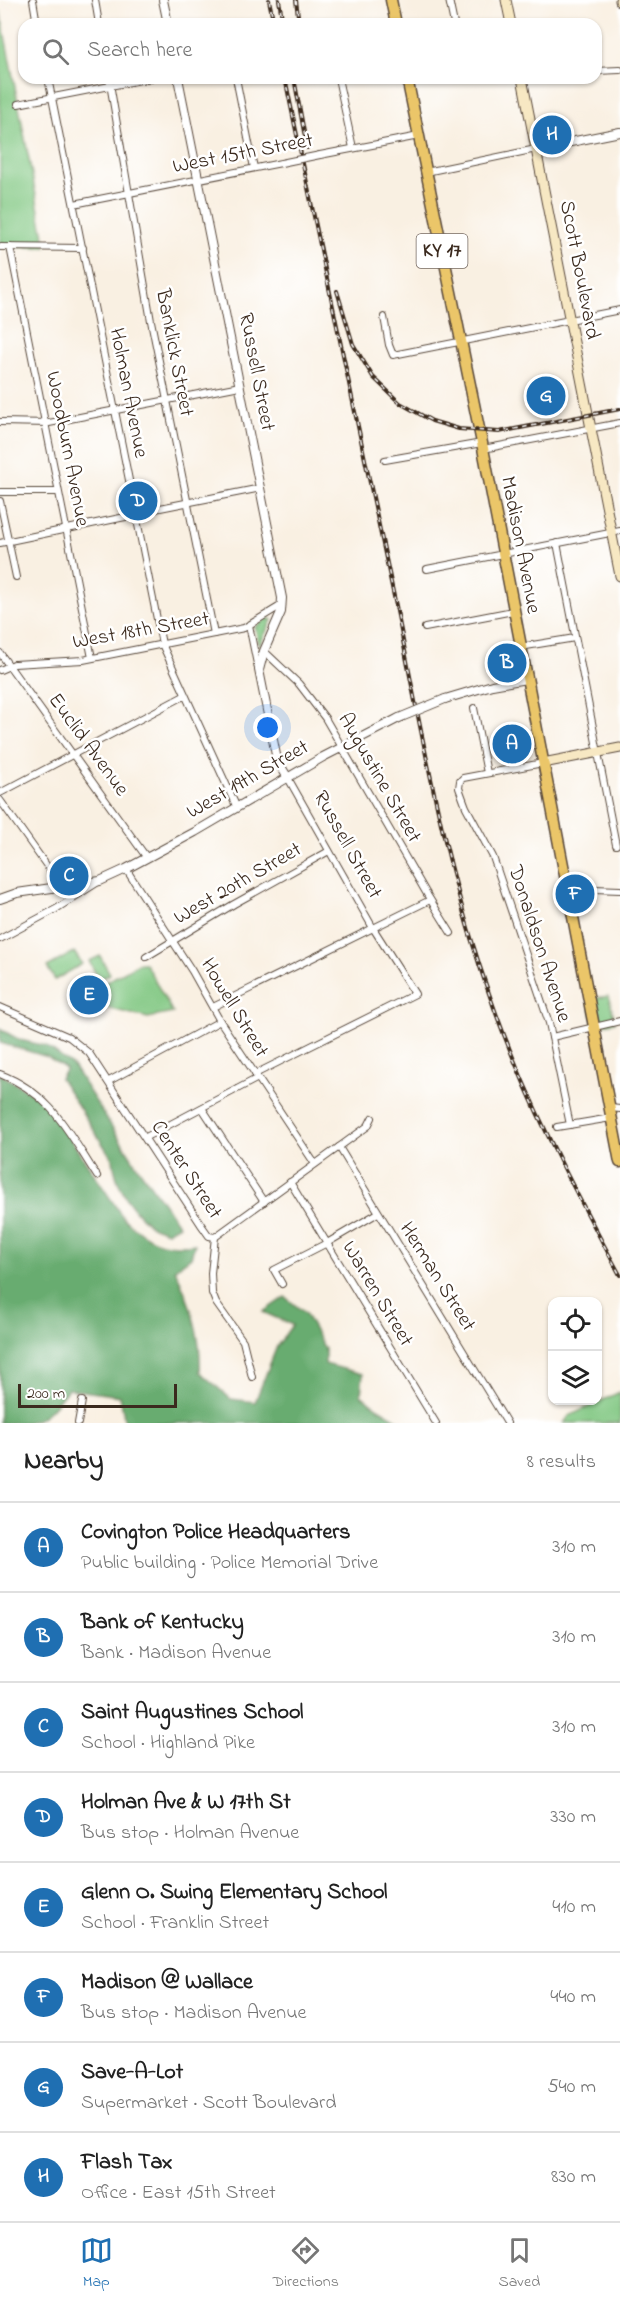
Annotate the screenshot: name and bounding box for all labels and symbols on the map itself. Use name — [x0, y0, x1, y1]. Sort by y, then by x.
pin: H — [532, 112, 572, 158]
street label: West 15th Street — [170, 126, 316, 182]
street label: Scott Boulevard — [551, 198, 607, 342]
road number: KY 17 — [416, 234, 468, 268]
street label: Banklick Street — [147, 286, 201, 419]
street label: Russell Street — [230, 310, 282, 434]
street label: Holman Avenue — [101, 325, 155, 461]
street label: Woodburn Avenue — [37, 369, 97, 530]
pin: G — [526, 374, 566, 418]
street label: Madison Avenue — [492, 474, 548, 617]
pin: D — [118, 478, 158, 524]
street label: West 18th Street — [70, 604, 212, 658]
pin: B — [488, 640, 526, 686]
street label: Euclid Avenue — [40, 687, 136, 803]
street label: Augustine Street — [328, 707, 428, 850]
your location — [253, 713, 282, 742]
pin: A — [492, 722, 532, 766]
street label: West 19th Street — [181, 733, 315, 827]
street label: Russell Street — [305, 785, 389, 905]
street label: West 20th Street — [168, 835, 308, 933]
pin: C — [50, 854, 88, 898]
street label: Donaldson Avenue — [499, 861, 579, 1027]
pin: F — [556, 872, 594, 916]
street label: Howell Street — [192, 952, 276, 1064]
pin: E — [70, 972, 109, 1018]
street label: Center Street — [143, 1115, 229, 1225]
street label: Herman Street — [391, 1216, 483, 1338]
street label: Warren Street — [334, 1235, 420, 1353]
scale bar — [18, 1381, 177, 1408]

